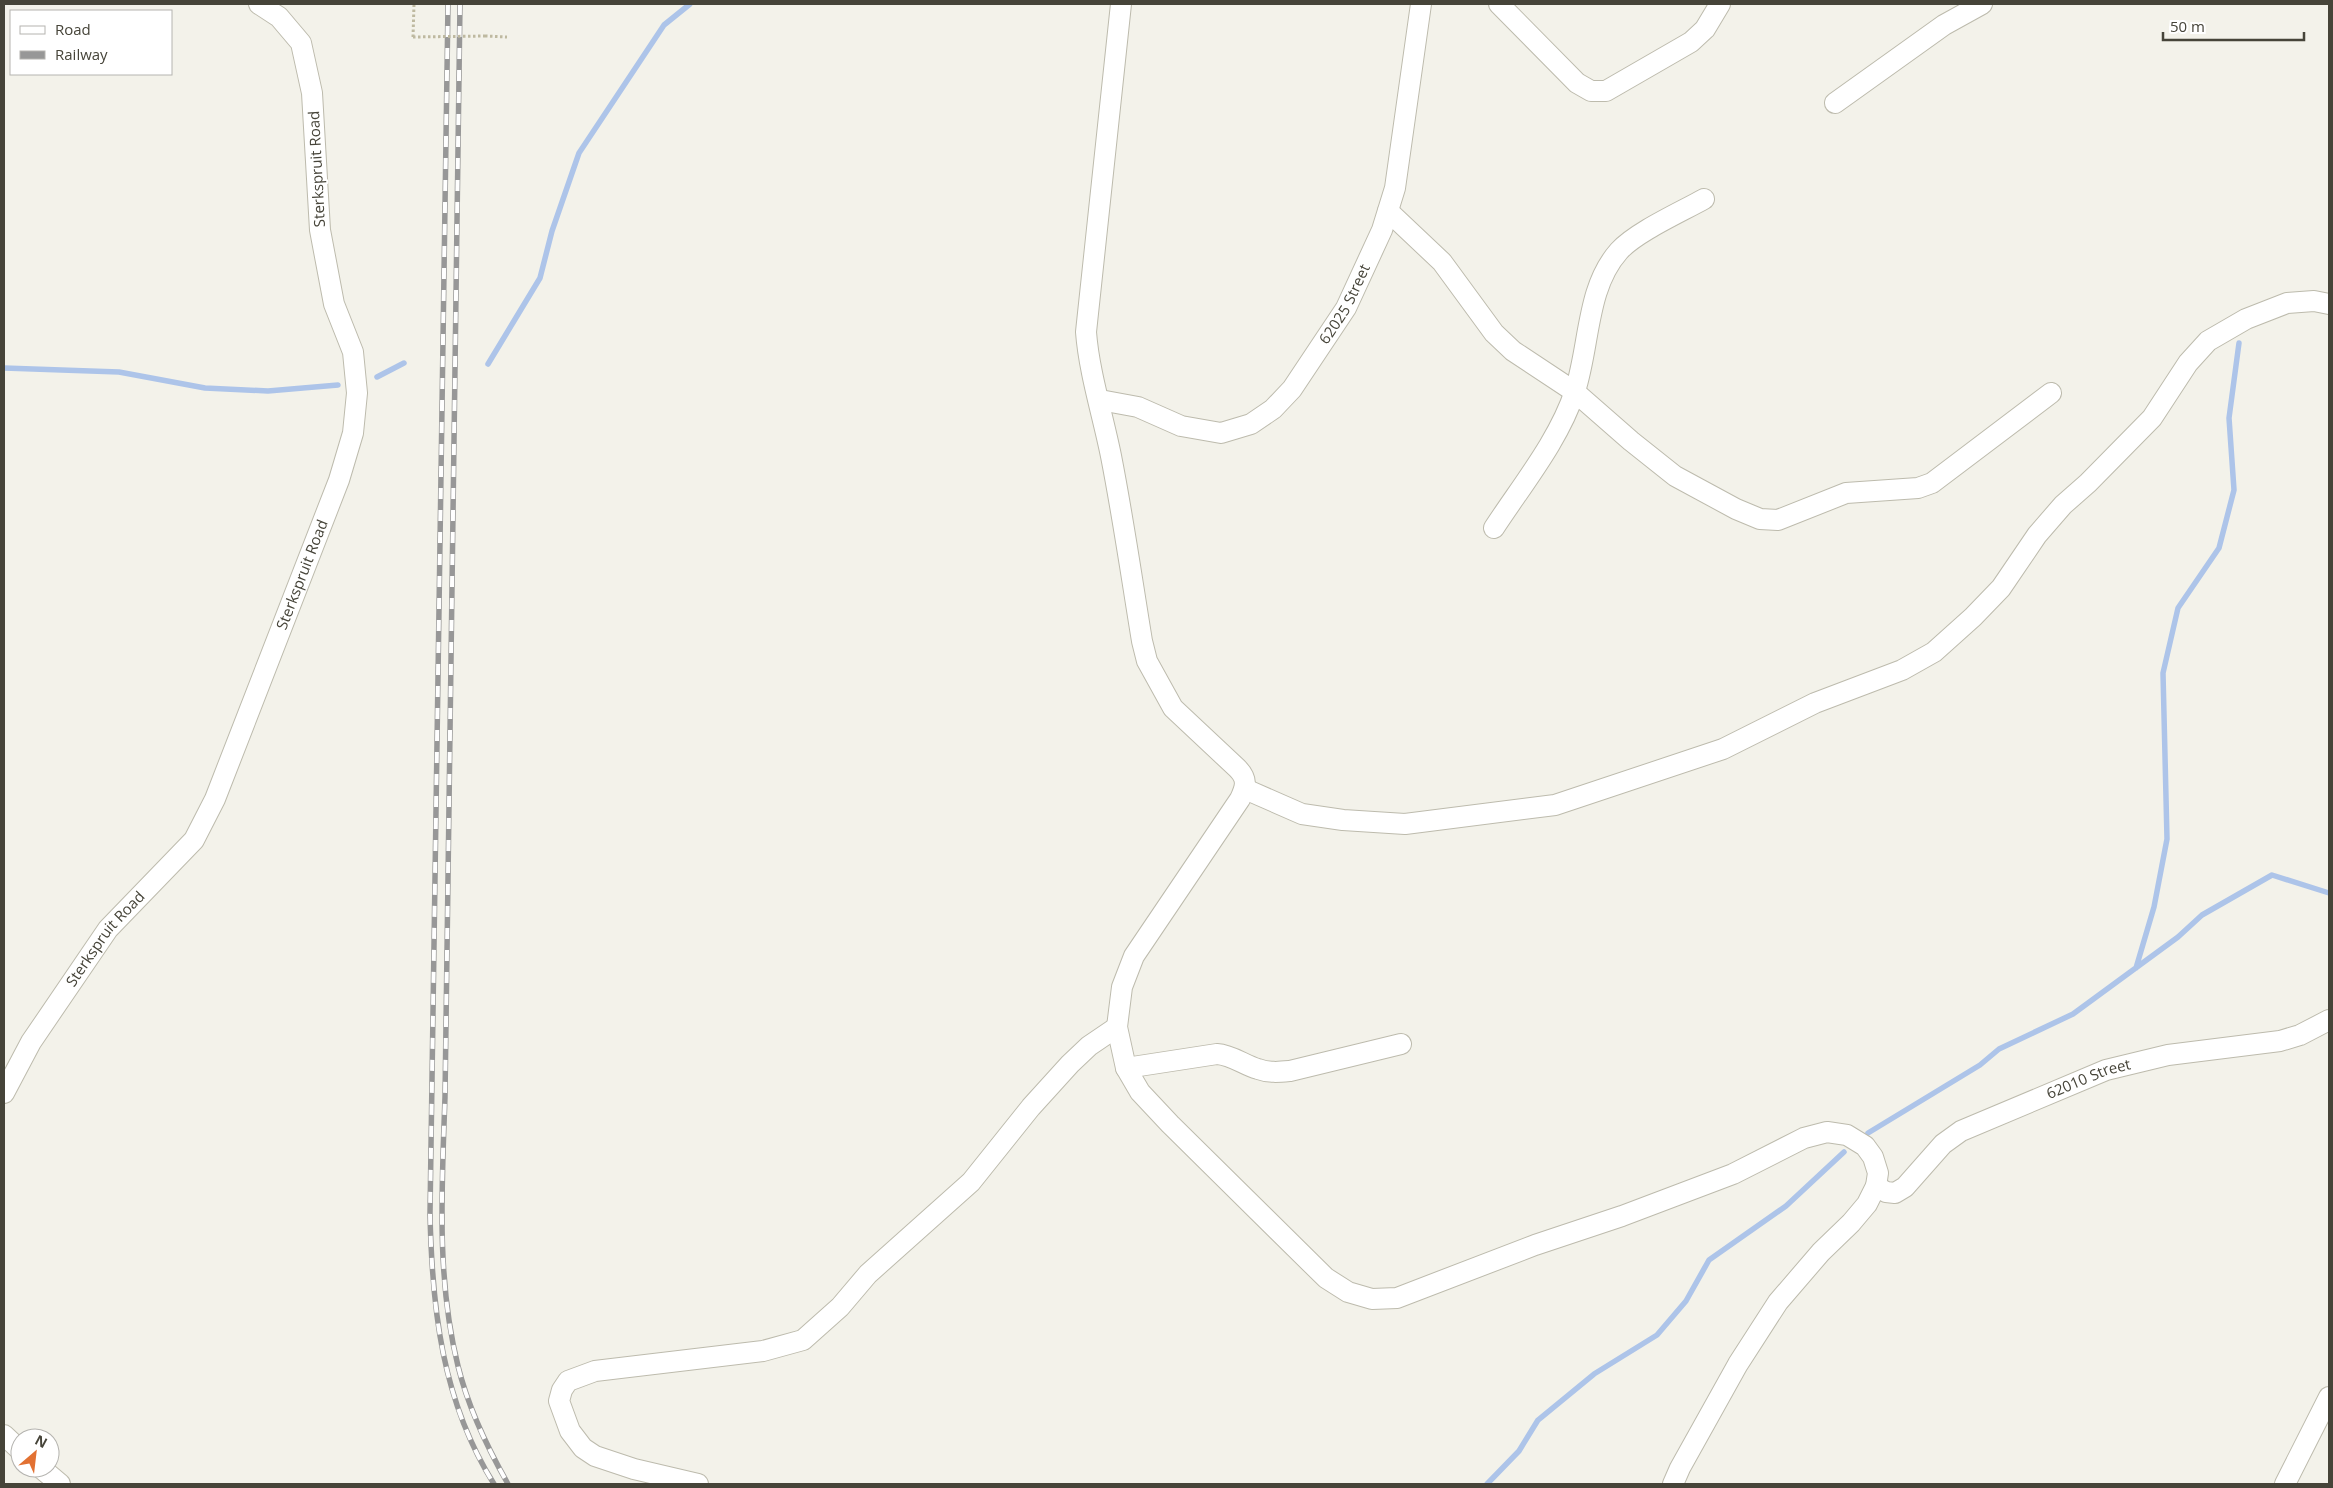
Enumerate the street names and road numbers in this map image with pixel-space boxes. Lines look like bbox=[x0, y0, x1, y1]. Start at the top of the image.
street label: Sterkspruit Road bbox=[303, 110, 329, 228]
street label: 62025 Street bbox=[1314, 260, 1374, 348]
street label: Sterkspruit Road bbox=[271, 516, 332, 632]
street label: Sterkspruit Road bbox=[61, 886, 148, 990]
street label: 62010 Street bbox=[2043, 1053, 2133, 1103]

